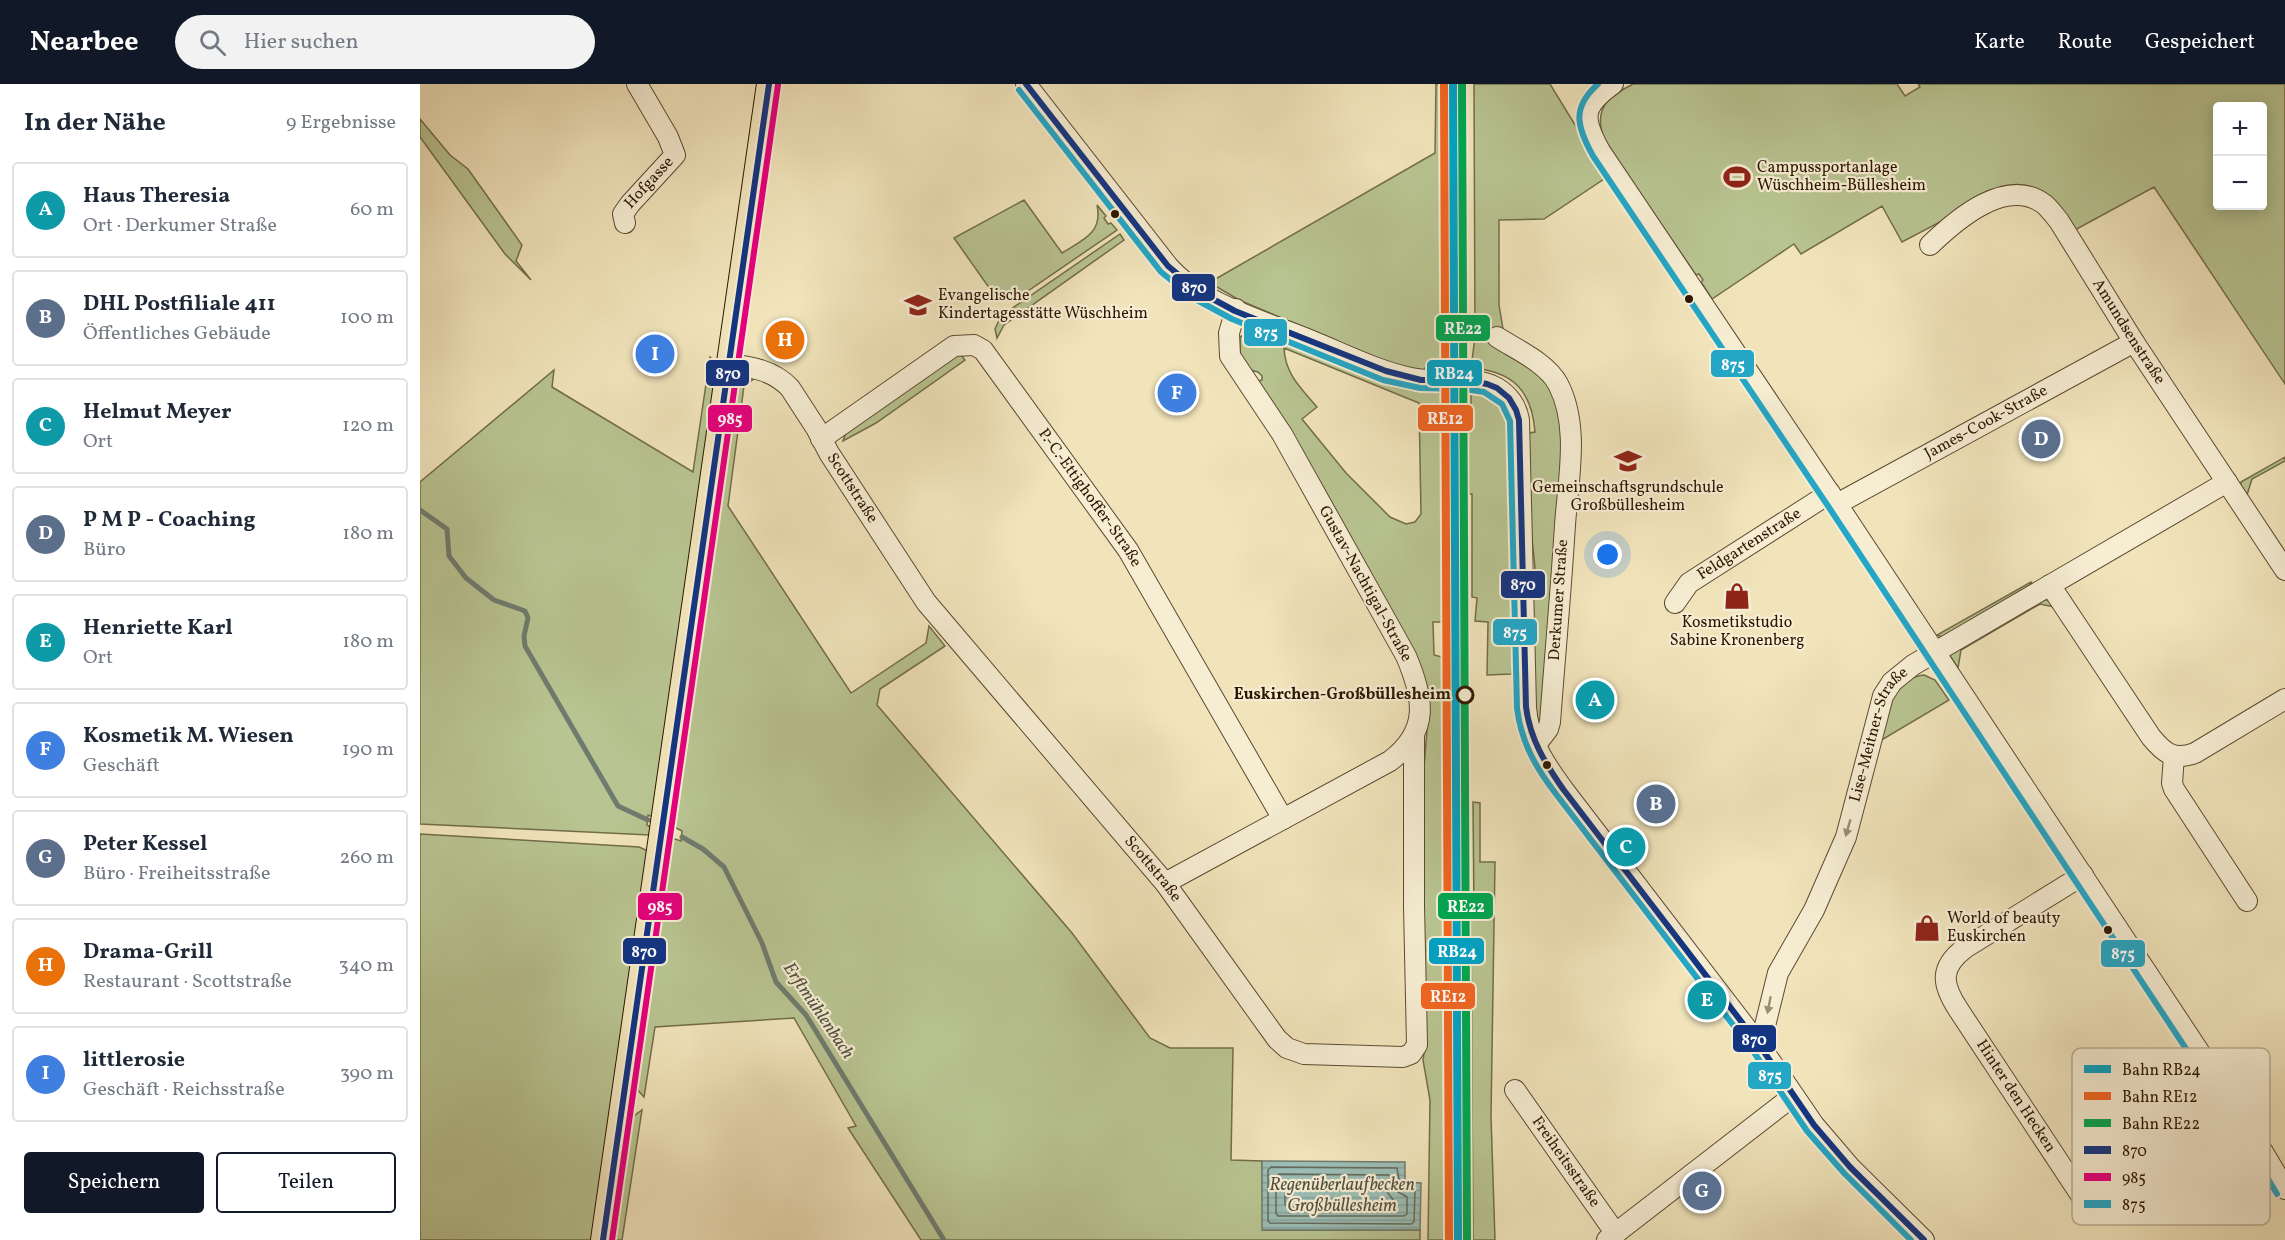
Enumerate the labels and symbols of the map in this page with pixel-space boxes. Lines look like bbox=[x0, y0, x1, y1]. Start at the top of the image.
street label: Hofgasse bbox=[620, 152, 679, 214]
place label: Campussportanlage Wüschheim-Büllesheim bbox=[1757, 157, 1926, 197]
sports icon: Campussportanlage Wüschheim-Büllesheim bbox=[1722, 162, 1752, 192]
unlabelled marker bbox=[1109, 208, 1121, 220]
line badge: 870 bbox=[1171, 273, 1216, 302]
street label: Amundsenstraße bbox=[2087, 275, 2170, 389]
text: 870 bbox=[1181, 278, 1207, 300]
place label: Evangelische Kindertagesstätte Wüschheim bbox=[938, 285, 1148, 325]
school or university icon: Evangelische Kindertagesstätte Wüschheim bbox=[903, 290, 933, 320]
unlabelled marker bbox=[1683, 293, 1695, 305]
line badge: RE22 bbox=[1435, 314, 1491, 342]
pin: H bbox=[766, 318, 805, 362]
line badge: 875 bbox=[1243, 318, 1288, 347]
text: RE22 bbox=[1444, 319, 1482, 341]
text: 875 bbox=[1254, 323, 1278, 345]
pin: I bbox=[636, 332, 674, 376]
line badge: 875 bbox=[1710, 349, 1755, 378]
text: 875 bbox=[1721, 355, 1745, 377]
line badge: 870 bbox=[705, 359, 750, 387]
line badge: RB24 bbox=[1426, 359, 1483, 387]
text: 870 bbox=[715, 364, 741, 386]
text: RB24 bbox=[1434, 364, 1474, 386]
pin: F bbox=[1158, 370, 1197, 416]
street label: James-Cook-Straße bbox=[1921, 380, 2052, 465]
line badge: 985 bbox=[707, 404, 753, 433]
line badge: RE12 bbox=[1417, 404, 1474, 432]
text: 985 bbox=[718, 409, 743, 431]
text: RE12 bbox=[1427, 409, 1463, 431]
pin: D bbox=[2022, 416, 2060, 462]
street label: P.-C.-Ettighoffer-Straße bbox=[1033, 424, 1147, 571]
school or university icon: Gemeinschaftsgrundschule Großbüllesheim bbox=[1613, 446, 1643, 476]
street label: Scottstraße bbox=[821, 449, 883, 528]
place label: Gemeinschaftsgrundschule Großbüllesheim bbox=[1532, 477, 1724, 517]
street label: Gustav-Nachtigal-Straße bbox=[1313, 502, 1417, 666]
street label: Feldgartenstraße bbox=[1693, 503, 1806, 586]
street label: Derkumer Straße bbox=[1544, 539, 1574, 661]
your location bbox=[1593, 540, 1622, 569]
line badge: 870 bbox=[1500, 570, 1546, 599]
text: 870 bbox=[1510, 575, 1536, 597]
shop icon: Kosmetikstudio Sabine Kronenberg bbox=[1722, 581, 1752, 611]
place label: Kosmetikstudio Sabine Kronenberg bbox=[1670, 612, 1804, 652]
line badge: 875 bbox=[1492, 618, 1538, 646]
text: 875 bbox=[1503, 623, 1527, 645]
street label: Lise-Meitner-Straße bbox=[1845, 662, 1913, 805]
pin: A bbox=[1576, 678, 1614, 722]
place label: Euskirchen-Großbüllesheim bbox=[1234, 684, 1451, 706]
marker: Euskirchen-Großbüllesheim bbox=[1456, 686, 1474, 704]
unlabelled marker bbox=[1541, 759, 1553, 771]
pin: B bbox=[1636, 782, 1676, 826]
one-way arrow bbox=[1843, 819, 1852, 837]
pin: C bbox=[1606, 824, 1646, 870]
street label: Scottstraße bbox=[1119, 831, 1186, 907]
line badge: 985 bbox=[637, 892, 683, 921]
line badge: RE22 bbox=[1437, 892, 1494, 920]
text: 985 bbox=[648, 897, 673, 919]
text: RE22 bbox=[1447, 897, 1485, 919]
place label: World of beauty Euskirchen bbox=[1947, 908, 2061, 948]
shop icon: World of beauty Euskirchen bbox=[1912, 913, 1942, 943]
unlabelled marker bbox=[2102, 924, 2114, 936]
line badge: 870 bbox=[622, 937, 667, 965]
line badge: RB24 bbox=[1428, 937, 1485, 965]
line badge: 875 bbox=[2100, 939, 2146, 968]
text: 870 bbox=[631, 942, 657, 964]
text: RB24 bbox=[1437, 942, 1477, 964]
text: 875 bbox=[2111, 944, 2135, 966]
water label: Erftmühlenbach bbox=[776, 958, 860, 1064]
pin: E bbox=[1688, 978, 1726, 1022]
line badge: RE12 bbox=[1420, 982, 1476, 1010]
text: RE12 bbox=[1430, 987, 1466, 1009]
one-way arrow bbox=[1764, 996, 1773, 1015]
line badge: 870 bbox=[1732, 1024, 1777, 1053]
text: 870 bbox=[1741, 1030, 1767, 1052]
street label: Hinter den Hecken bbox=[1970, 1036, 2061, 1157]
legend bbox=[2072, 1048, 2270, 1225]
text: Bahn RB24 bbox=[2122, 1060, 2201, 1082]
line badge: 875 bbox=[1747, 1061, 1792, 1090]
text: 875 bbox=[1758, 1066, 1782, 1088]
text: Bahn RE12 bbox=[2122, 1087, 2198, 1109]
street label: Freiheitsstraße bbox=[1526, 1112, 1605, 1212]
text: Bahn RE22 bbox=[2122, 1114, 2200, 1136]
text: 870 bbox=[2122, 1141, 2147, 1163]
pin: G bbox=[1682, 1168, 1722, 1214]
text: 985 bbox=[2122, 1168, 2146, 1190]
water label: Regenüberlaufbecken Großbüllesheim bbox=[1269, 1173, 1415, 1219]
text: 875 bbox=[2122, 1195, 2146, 1217]

